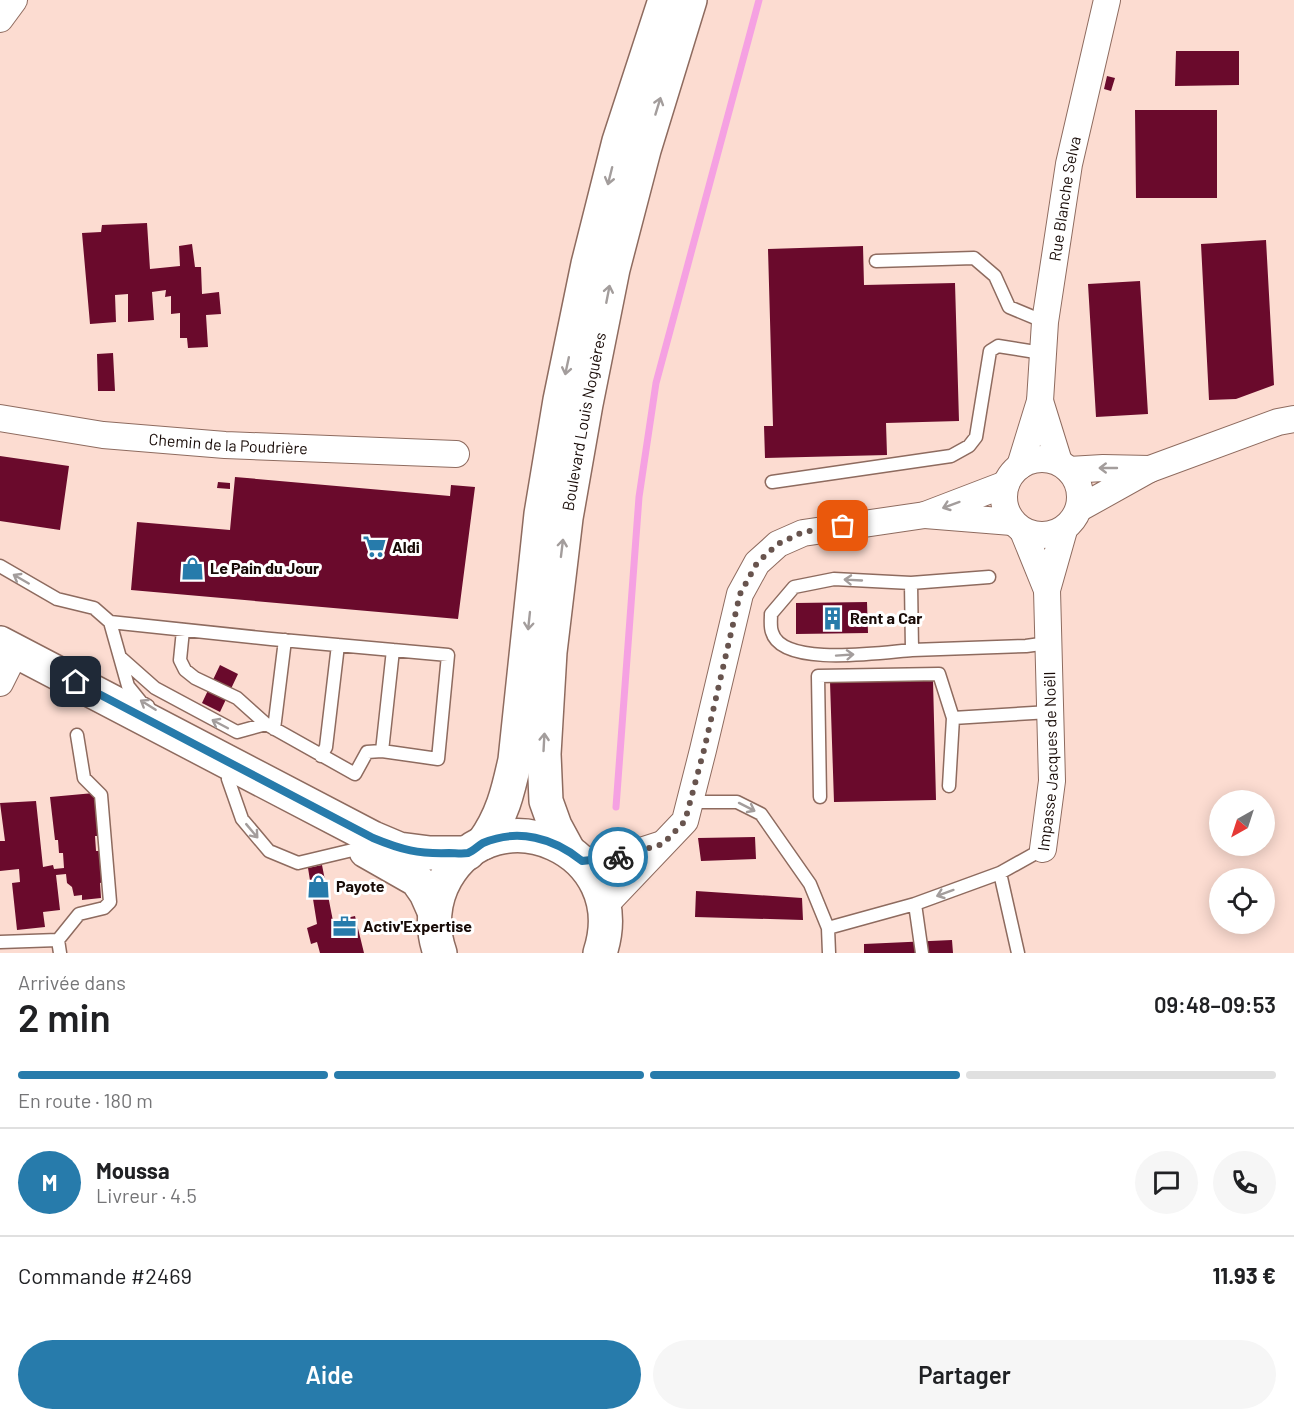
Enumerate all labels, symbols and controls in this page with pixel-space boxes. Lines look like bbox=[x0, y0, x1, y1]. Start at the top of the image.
one-way arrow bbox=[653, 97, 664, 116]
street label: Rue Blanche Selva bbox=[1044, 134, 1084, 262]
one-way arrow bbox=[604, 166, 616, 185]
one-way arrow bbox=[603, 285, 614, 305]
street label: Boulevard Louis Noguères bbox=[557, 331, 609, 512]
one-way arrow bbox=[561, 356, 572, 375]
street label: Chemin de la Poudrière bbox=[148, 429, 308, 457]
one-way arrow bbox=[1099, 462, 1119, 474]
pin bbox=[817, 500, 868, 551]
one-way arrow bbox=[942, 501, 961, 512]
icon: bag bbox=[826, 509, 859, 542]
supermarket icon: Aldi bbox=[361, 534, 387, 560]
place label: Aldi bbox=[392, 537, 420, 556]
one-way arrow bbox=[557, 539, 568, 559]
shop icon: Le Pain du Jour bbox=[179, 555, 205, 581]
place label: Le Pain du Jour bbox=[210, 558, 319, 577]
one-way arrow bbox=[13, 572, 30, 584]
one-way arrow bbox=[843, 575, 863, 586]
building icon: Rent a Car bbox=[819, 605, 845, 631]
place label: Rent a Car bbox=[850, 608, 922, 627]
one-way arrow bbox=[523, 611, 534, 631]
one-way arrow bbox=[835, 649, 855, 660]
pin bbox=[50, 656, 101, 707]
icon: home bbox=[59, 665, 92, 698]
street label: Impasse Jacques de Noëll bbox=[1033, 672, 1061, 852]
one-way arrow bbox=[140, 699, 157, 711]
one-way arrow bbox=[212, 718, 230, 729]
one-way arrow bbox=[539, 733, 550, 753]
north arrow bbox=[1209, 790, 1275, 856]
map controls bbox=[1209, 790, 1275, 934]
one-way arrow bbox=[737, 801, 755, 813]
one-way arrow bbox=[245, 823, 259, 838]
courier bbox=[588, 827, 648, 887]
icon: bike bbox=[602, 841, 635, 874]
button: locate bbox=[1209, 868, 1275, 934]
shop icon: Payote bbox=[305, 873, 331, 899]
place label: Payote bbox=[336, 876, 385, 895]
one-way arrow bbox=[937, 888, 955, 899]
office icon: Activ'Expertise bbox=[332, 913, 358, 939]
place label: Activ'Expertise bbox=[363, 916, 472, 935]
text: Arrivée dans bbox=[18, 970, 126, 994]
text: 09:48–09:53 bbox=[1154, 991, 1276, 1017]
text: 2 min bbox=[18, 993, 111, 1040]
text: En route · 180 m bbox=[18, 1088, 153, 1112]
button: chat bbox=[1135, 1151, 1198, 1214]
button: phone bbox=[1213, 1151, 1276, 1214]
text: Moussa bbox=[96, 1157, 170, 1183]
text: M bbox=[42, 1169, 57, 1195]
text: Livreur · 4.5 bbox=[96, 1183, 197, 1207]
text: Commande #2469 bbox=[18, 1262, 192, 1288]
text: 11.93 € bbox=[1212, 1262, 1276, 1288]
button: Aide bbox=[18, 1340, 641, 1409]
button: Partager bbox=[653, 1340, 1276, 1409]

